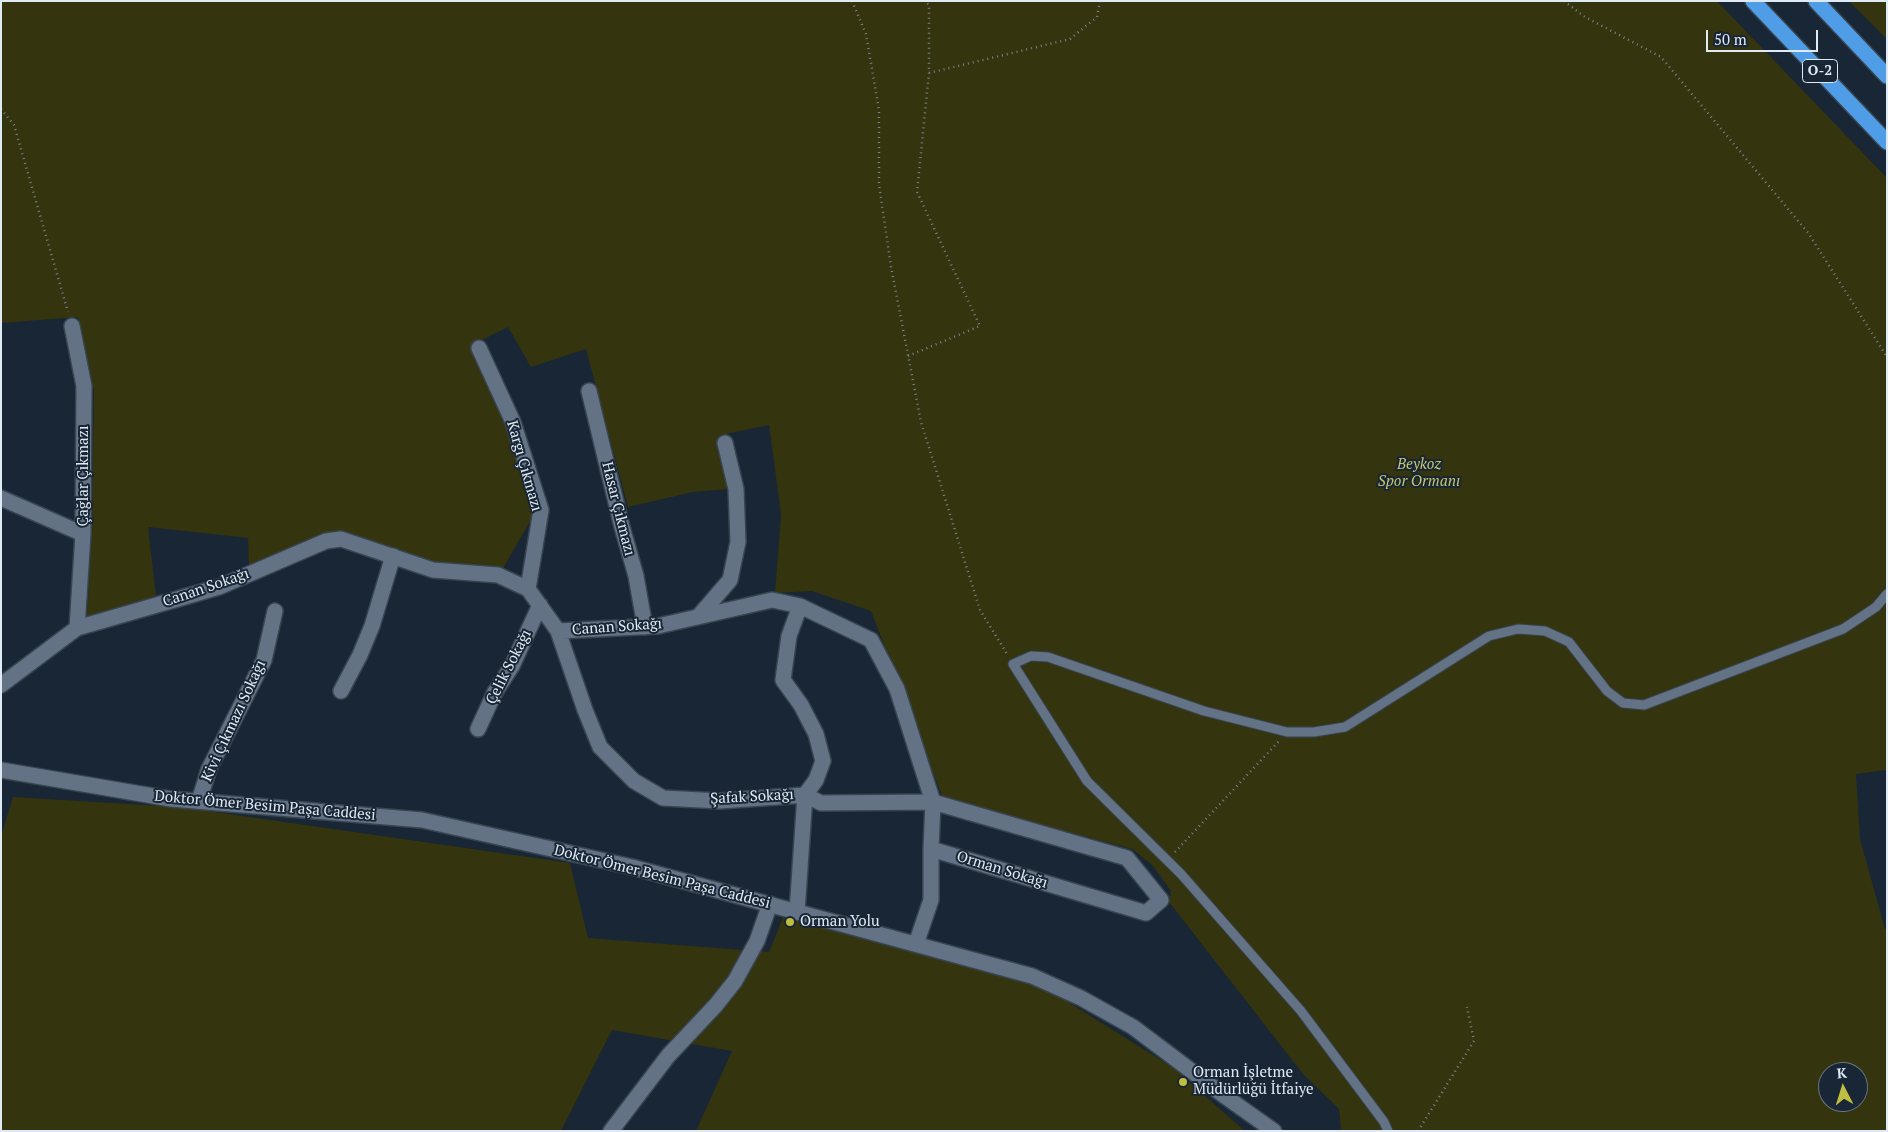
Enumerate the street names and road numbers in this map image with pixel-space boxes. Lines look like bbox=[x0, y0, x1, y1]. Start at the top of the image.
road number: O-2 bbox=[1802, 59, 1838, 82]
street label: Kargı Çıkmazı bbox=[502, 419, 546, 513]
street label: Çağlar Çıkmazı bbox=[75, 426, 93, 526]
street label: Hasar Çıkmazı bbox=[598, 460, 638, 558]
street label: Canan Sokağı bbox=[160, 565, 252, 611]
street label: Canan Sokağı bbox=[571, 615, 663, 639]
street label: Çelik Sokağı bbox=[483, 627, 535, 707]
street label: Kivi Çıkmazı Sokağı bbox=[198, 657, 270, 785]
street label: Şafak Sokağı bbox=[710, 786, 794, 808]
street label: Doktor Ömer Besim Paşa Caddesi bbox=[154, 787, 376, 825]
street label: Doktor Ömer Besim Paşa Caddesi bbox=[552, 841, 772, 913]
street label: Orman Sokağı bbox=[954, 848, 1050, 892]

